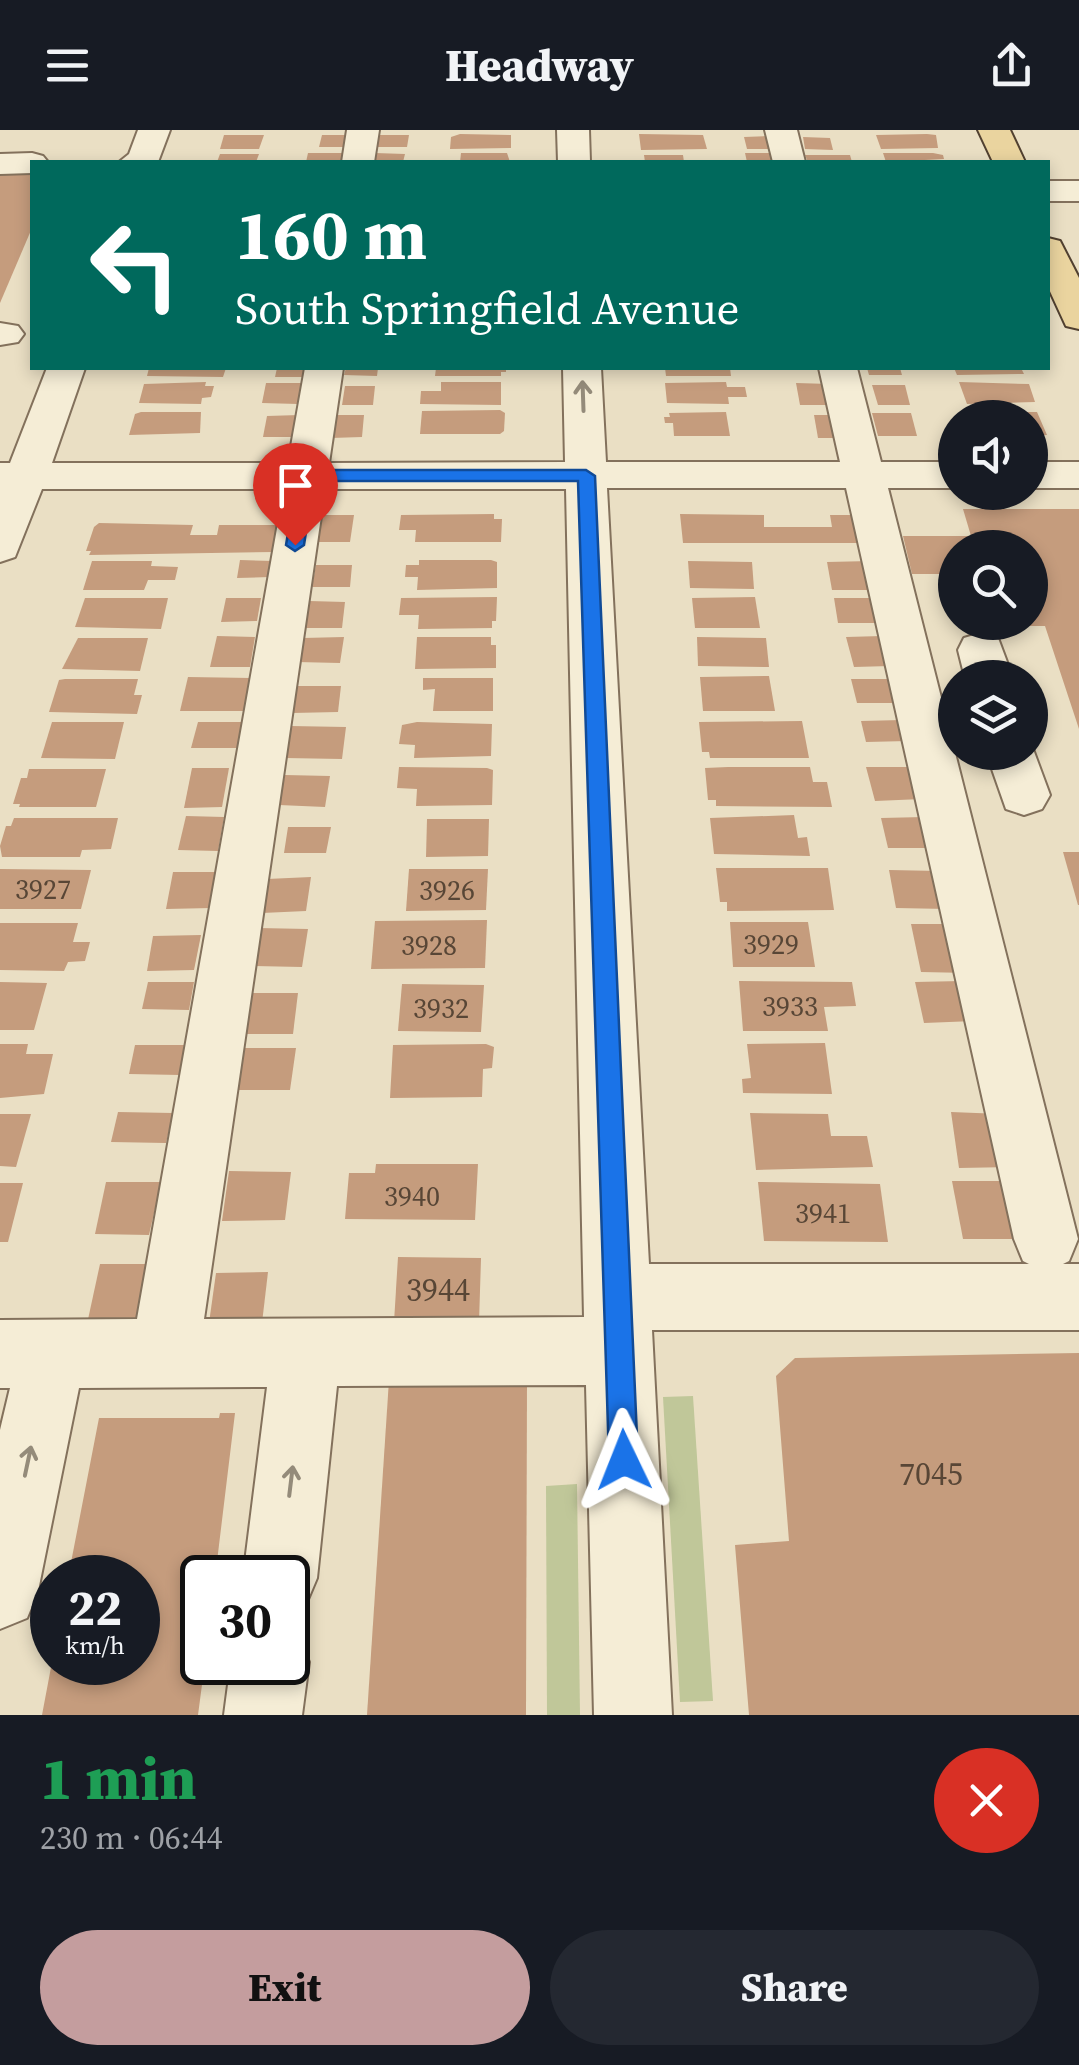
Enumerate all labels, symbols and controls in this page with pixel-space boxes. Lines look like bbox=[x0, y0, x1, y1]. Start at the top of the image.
text: Headway bbox=[445, 34, 634, 96]
icon: menu bbox=[40, 38, 95, 93]
icon: share bbox=[984, 38, 1039, 93]
text: 160 m bbox=[235, 186, 427, 282]
icon: left bbox=[70, 200, 200, 330]
text: South Springfield Avenue bbox=[235, 277, 740, 339]
one-way arrow bbox=[574, 380, 593, 412]
map controls bbox=[938, 400, 1048, 770]
button: sound bbox=[938, 400, 1048, 510]
pin bbox=[253, 443, 338, 546]
icon: arrive bbox=[268, 458, 323, 513]
button: search bbox=[938, 530, 1048, 640]
button: layers bbox=[938, 660, 1048, 770]
house number: 3927 bbox=[15, 870, 71, 908]
house number: 3926 bbox=[419, 871, 475, 909]
house number: 3929 bbox=[743, 925, 799, 963]
house number: 3928 bbox=[401, 926, 457, 964]
house number: 3933 bbox=[762, 987, 818, 1025]
house number: 3932 bbox=[413, 989, 469, 1027]
house number: 3940 bbox=[384, 1177, 440, 1215]
house number: 3941 bbox=[795, 1194, 851, 1232]
house number: 3944 bbox=[406, 1268, 470, 1312]
position arrow bbox=[572, 1408, 676, 1512]
one-way arrow bbox=[20, 1446, 38, 1478]
house number: 7045 bbox=[899, 1452, 963, 1496]
one-way arrow bbox=[282, 1465, 301, 1497]
speed limit sign: 30 bbox=[180, 1555, 310, 1685]
text: 22 bbox=[68, 1573, 122, 1642]
text: km/h bbox=[65, 1628, 125, 1662]
text: 1 min bbox=[40, 1737, 196, 1819]
button: close bbox=[934, 1748, 1039, 1853]
text: 230 m · 06:44 bbox=[40, 1816, 222, 1860]
button: Exit bbox=[40, 1930, 530, 2045]
button: Share bbox=[550, 1930, 1039, 2045]

